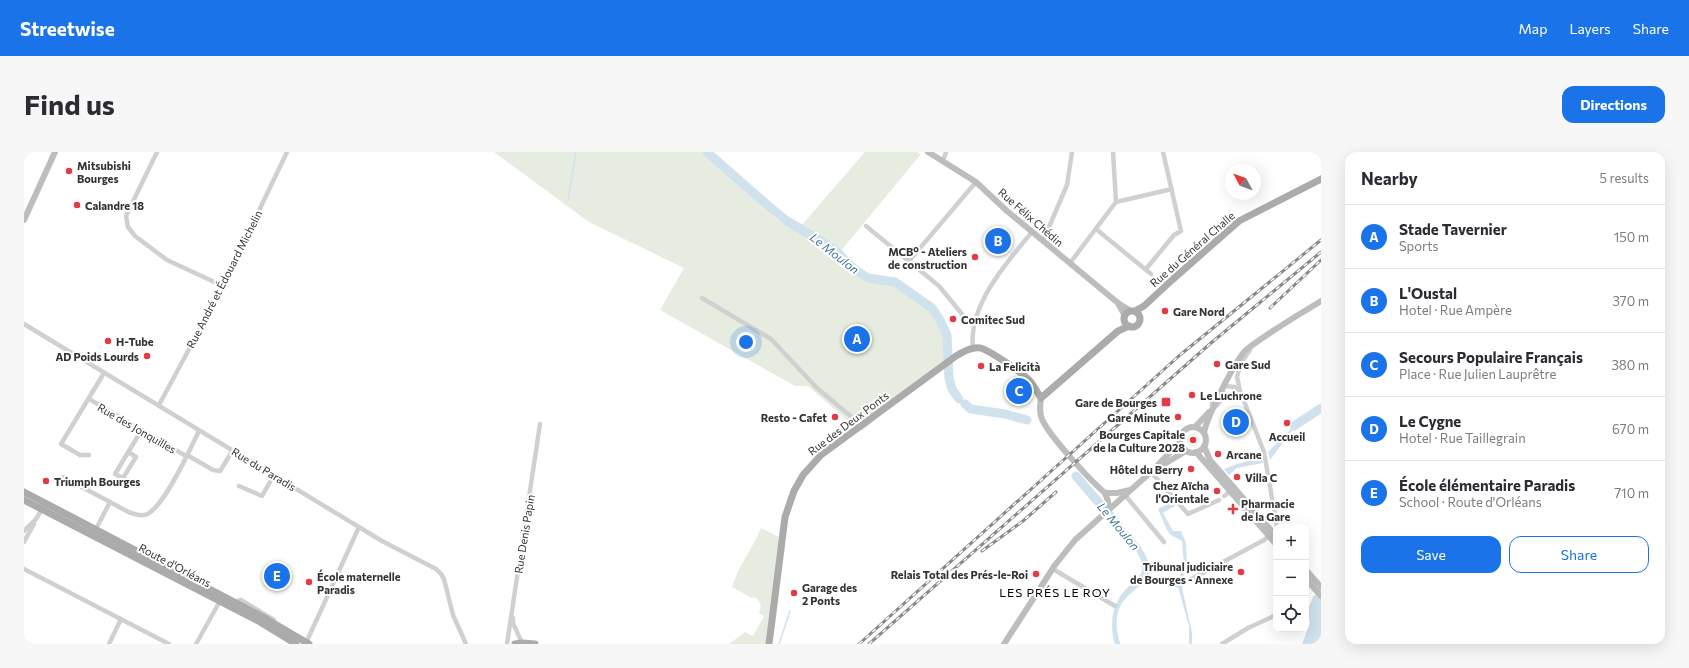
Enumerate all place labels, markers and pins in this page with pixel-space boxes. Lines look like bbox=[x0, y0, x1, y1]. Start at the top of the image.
place label: Mitsubishi Bourges bbox=[77, 159, 131, 185]
marker: Mitsubishi Bourges bbox=[64, 166, 74, 176]
place label: Calandre 18 bbox=[85, 199, 144, 212]
marker: Calandre 18 bbox=[72, 200, 82, 210]
pin: B bbox=[985, 226, 1011, 256]
place label: MCB° - Ateliers de construction bbox=[888, 245, 967, 271]
marker: MCB° - Ateliers de construction bbox=[970, 252, 980, 262]
place label: Gare Nord bbox=[1173, 305, 1225, 318]
marker: Gare Nord bbox=[1160, 306, 1170, 316]
place label: Comitec Sud bbox=[961, 313, 1025, 326]
marker: Comitec Sud bbox=[948, 314, 958, 324]
pin: A bbox=[844, 324, 870, 354]
place label: H-Tube bbox=[116, 335, 154, 348]
marker: H-Tube bbox=[103, 336, 113, 346]
place label: AD Poids Lourds bbox=[55, 350, 139, 363]
marker: AD Poids Lourds bbox=[142, 351, 152, 361]
place label: Gare Sud bbox=[1225, 358, 1270, 371]
marker: Gare Sud bbox=[1212, 359, 1222, 369]
place label: La Felicità bbox=[989, 360, 1040, 373]
marker: La Felicità bbox=[976, 361, 986, 371]
pin: C bbox=[1006, 376, 1032, 406]
place label: Le Luchrone bbox=[1200, 389, 1262, 402]
marker: Le Luchrone bbox=[1187, 390, 1197, 400]
place label: Gare de Bourges bbox=[1075, 396, 1157, 409]
marker: Gare de Bourges bbox=[1160, 396, 1172, 408]
pin: D bbox=[1223, 407, 1249, 437]
place label: Resto - Cafet bbox=[761, 411, 827, 424]
place label: Gare Minute bbox=[1107, 411, 1170, 424]
marker: Resto - Cafet bbox=[830, 412, 840, 422]
marker: Gare Minute bbox=[1173, 412, 1183, 422]
marker: Accueil bbox=[1282, 418, 1292, 428]
place label: Bourges Capitale de la Culture 2028 bbox=[1093, 428, 1185, 454]
place label: Accueil bbox=[1269, 430, 1305, 443]
marker: Bourges Capitale de la Culture 2028 bbox=[1188, 435, 1198, 445]
place label: Arcane bbox=[1226, 448, 1262, 461]
marker: Arcane bbox=[1213, 449, 1223, 459]
place label: Hôtel du Berry bbox=[1110, 463, 1183, 476]
marker: Hôtel du Berry bbox=[1186, 464, 1196, 474]
place label: Villa C bbox=[1245, 471, 1278, 484]
marker: Villa C bbox=[1232, 472, 1242, 482]
place label: Triumph Bourges bbox=[54, 475, 140, 488]
marker: Triumph Bourges bbox=[41, 476, 51, 486]
place label: Chez Aïcha l'Orientale bbox=[1153, 479, 1209, 505]
marker: Chez Aïcha l'Orientale bbox=[1212, 486, 1222, 496]
place label: Pharmacie de la Gare bbox=[1241, 497, 1295, 523]
marker: Pharmacie de la Gare bbox=[1228, 504, 1238, 514]
place label: Tribunal judiciaire de Bourges - Annexe bbox=[1130, 560, 1233, 586]
pin: E bbox=[264, 561, 290, 591]
marker: Tribunal judiciaire de Bourges - Annexe bbox=[1236, 567, 1246, 577]
place label: Relais Total des Prés-le-Roi bbox=[891, 568, 1028, 581]
place label: École maternelle Paradis bbox=[317, 569, 401, 596]
marker: Relais Total des Prés-le-Roi bbox=[1031, 569, 1041, 579]
marker: École maternelle Paradis bbox=[304, 577, 314, 587]
place label: Garage des 2 Ponts bbox=[802, 581, 857, 607]
marker: Garage des 2 Ponts bbox=[789, 588, 799, 598]

